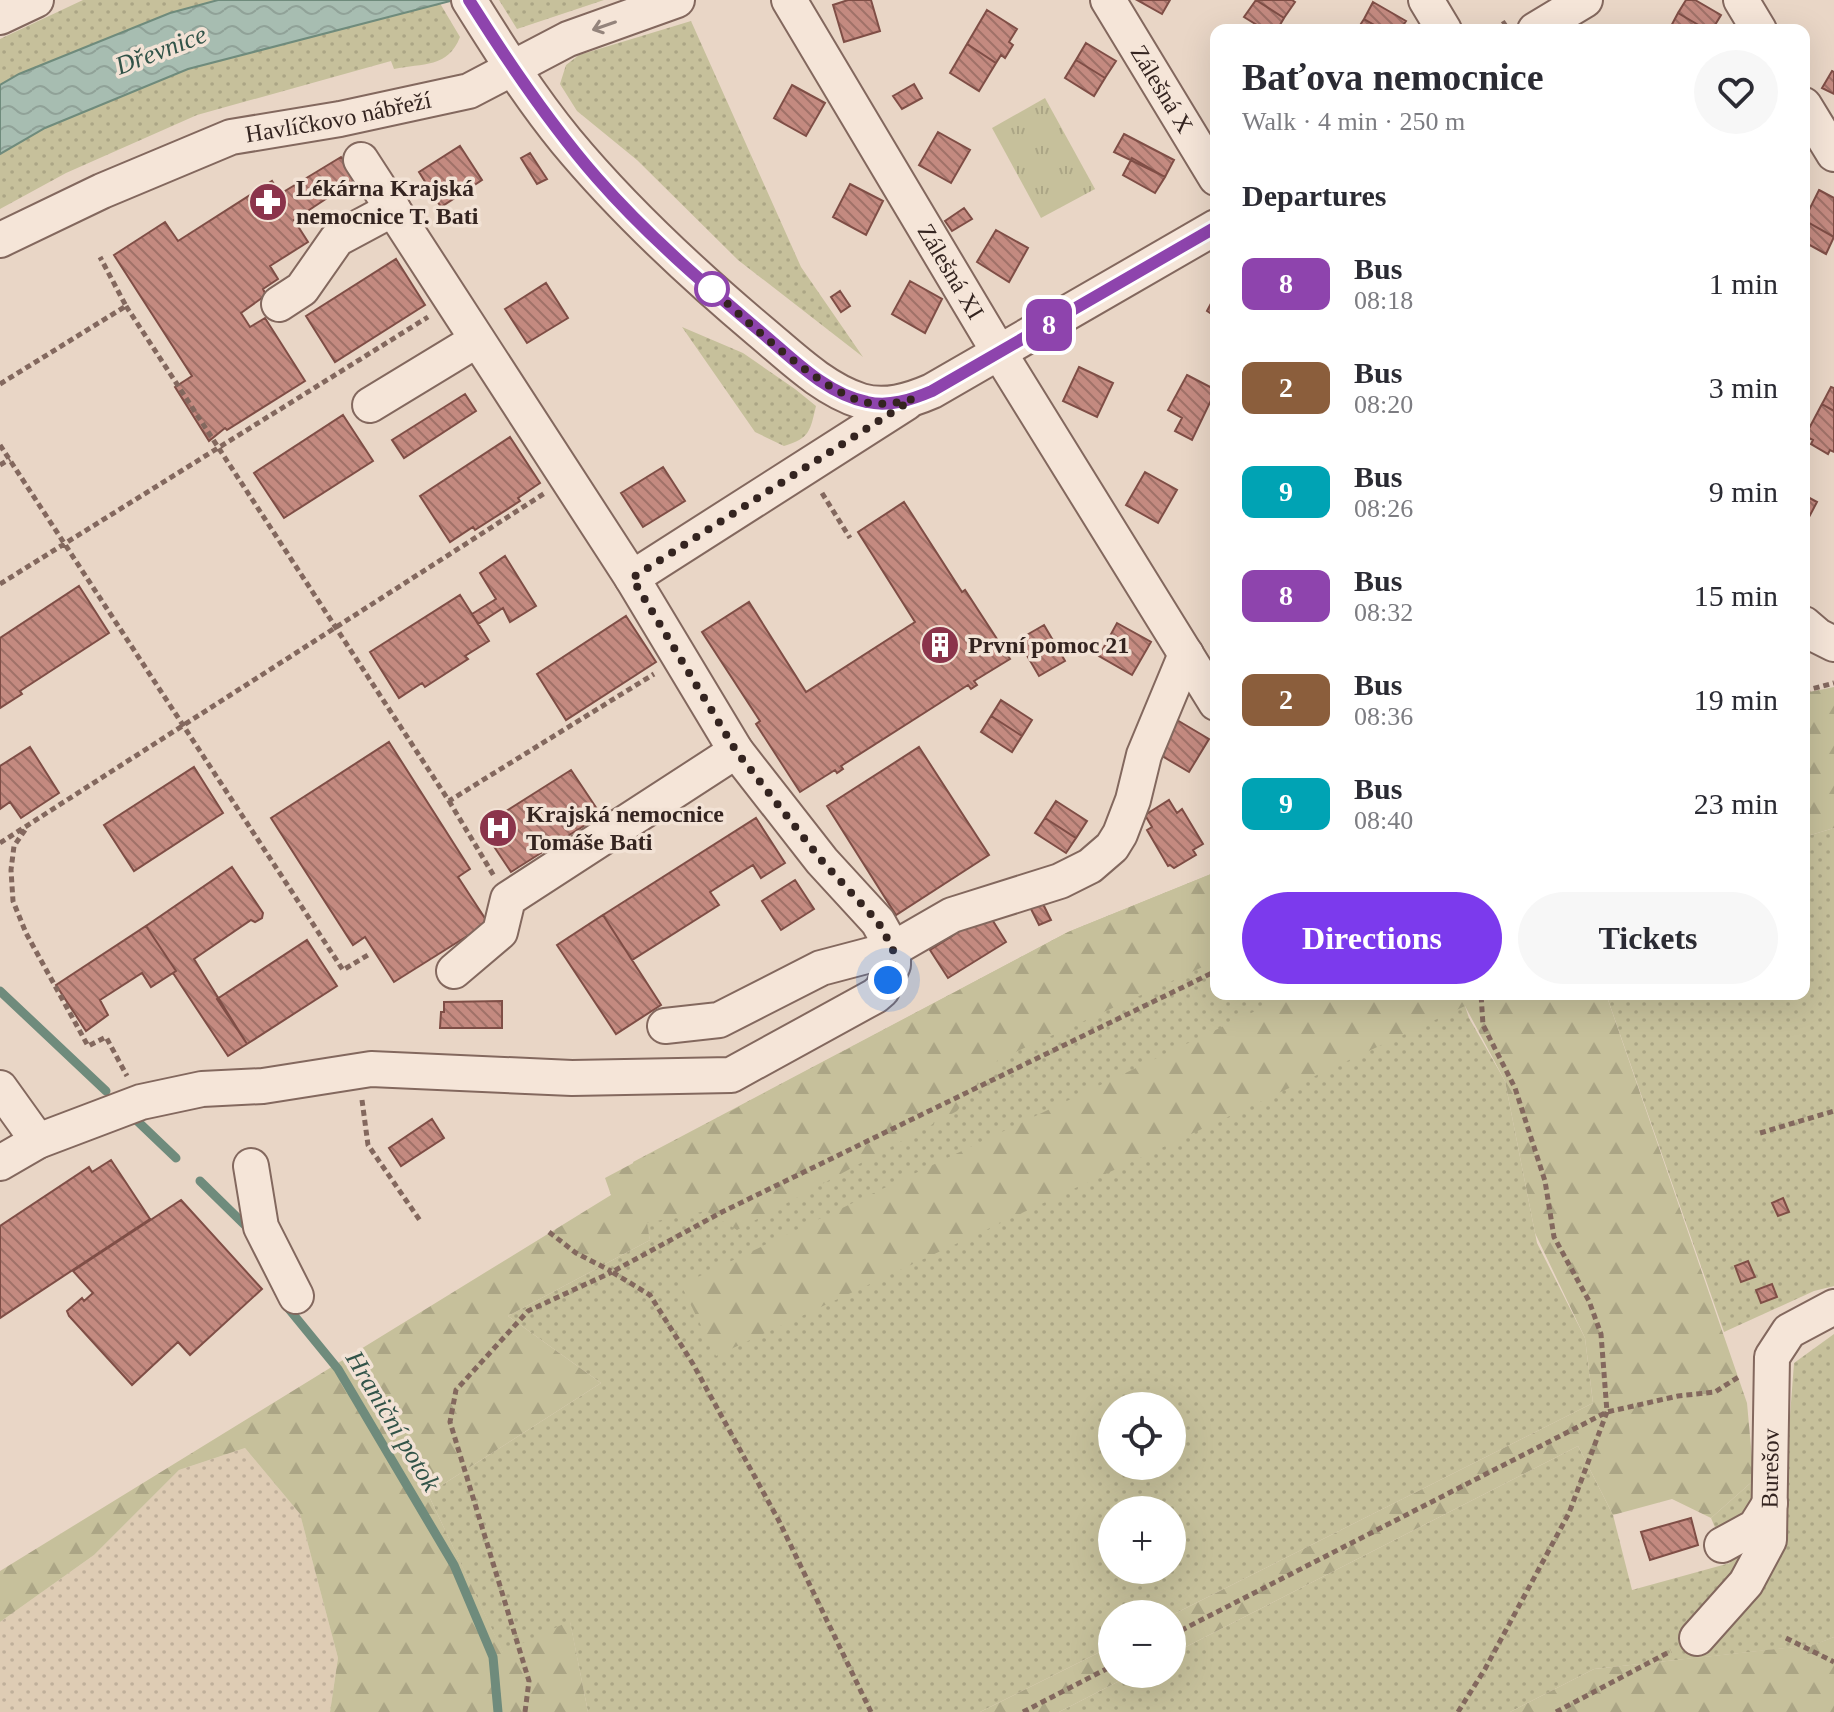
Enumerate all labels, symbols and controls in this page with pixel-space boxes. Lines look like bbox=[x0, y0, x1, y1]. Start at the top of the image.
water label: Dřevnice bbox=[110, 19, 211, 81]
one-way arrow bbox=[592, 20, 617, 34]
street label: Zálešná X bbox=[1125, 40, 1198, 138]
button: heart bbox=[1694, 50, 1778, 134]
text: Baťova nemocnice bbox=[1242, 56, 1544, 98]
street label: Havlíčkovo nábřeží bbox=[243, 87, 434, 147]
text: Walk · 4 min · 250 m bbox=[1242, 107, 1465, 136]
place label: Lékárna Krajská nemocnice T. Bati bbox=[296, 175, 479, 229]
text: Departures bbox=[1242, 179, 1386, 212]
pharmacy icon: Lékárna Krajská nemocnice T. Bati bbox=[247, 181, 289, 223]
street label: Zálešná XI bbox=[912, 219, 989, 324]
text: Bus bbox=[1354, 252, 1402, 285]
text: 1 min bbox=[1709, 267, 1778, 300]
text: 8 bbox=[1279, 268, 1293, 299]
unlabelled marker bbox=[695, 272, 729, 306]
text: 08:18 bbox=[1354, 286, 1413, 315]
line badge: 8 bbox=[1023, 299, 1075, 351]
text: 8 bbox=[1042, 309, 1056, 340]
text: Bus bbox=[1354, 356, 1402, 389]
text: 3 min bbox=[1709, 371, 1778, 404]
text: 2 bbox=[1279, 372, 1293, 403]
text: 08:20 bbox=[1354, 390, 1413, 419]
text: Bus bbox=[1354, 460, 1402, 493]
text: 9 min bbox=[1709, 475, 1778, 508]
text: 9 bbox=[1279, 476, 1293, 507]
text: 08:26 bbox=[1354, 494, 1413, 523]
text: Bus bbox=[1354, 564, 1402, 597]
text: 15 min bbox=[1694, 579, 1778, 612]
text: 8 bbox=[1279, 580, 1293, 611]
text: 08:32 bbox=[1354, 598, 1413, 627]
building icon: První pomoc 21 bbox=[919, 624, 961, 666]
place label: První pomoc 21 bbox=[968, 632, 1129, 658]
text: Bus bbox=[1354, 668, 1402, 701]
text: 19 min bbox=[1694, 683, 1778, 716]
text: 2 bbox=[1279, 684, 1293, 715]
text: 08:36 bbox=[1354, 702, 1413, 731]
text: Bus bbox=[1354, 772, 1402, 805]
text: 23 min bbox=[1694, 787, 1778, 820]
text: 9 bbox=[1279, 788, 1293, 819]
place label: Krajská nemocnice Tomáše Bati bbox=[526, 801, 724, 855]
text: 08:40 bbox=[1354, 806, 1413, 835]
hospital icon: Krajská nemocnice Tomáše Bati bbox=[477, 807, 519, 849]
button: Directions bbox=[1242, 892, 1502, 984]
button: Tickets bbox=[1518, 892, 1778, 984]
your location bbox=[868, 960, 908, 1000]
water label: Hraniční potok bbox=[339, 1345, 446, 1497]
map controls bbox=[1098, 1392, 1186, 1688]
button: locate bbox=[1098, 1392, 1186, 1480]
street label: Burešov bbox=[1757, 1428, 1784, 1509]
button: + bbox=[1098, 1496, 1186, 1584]
button: − bbox=[1098, 1600, 1186, 1688]

